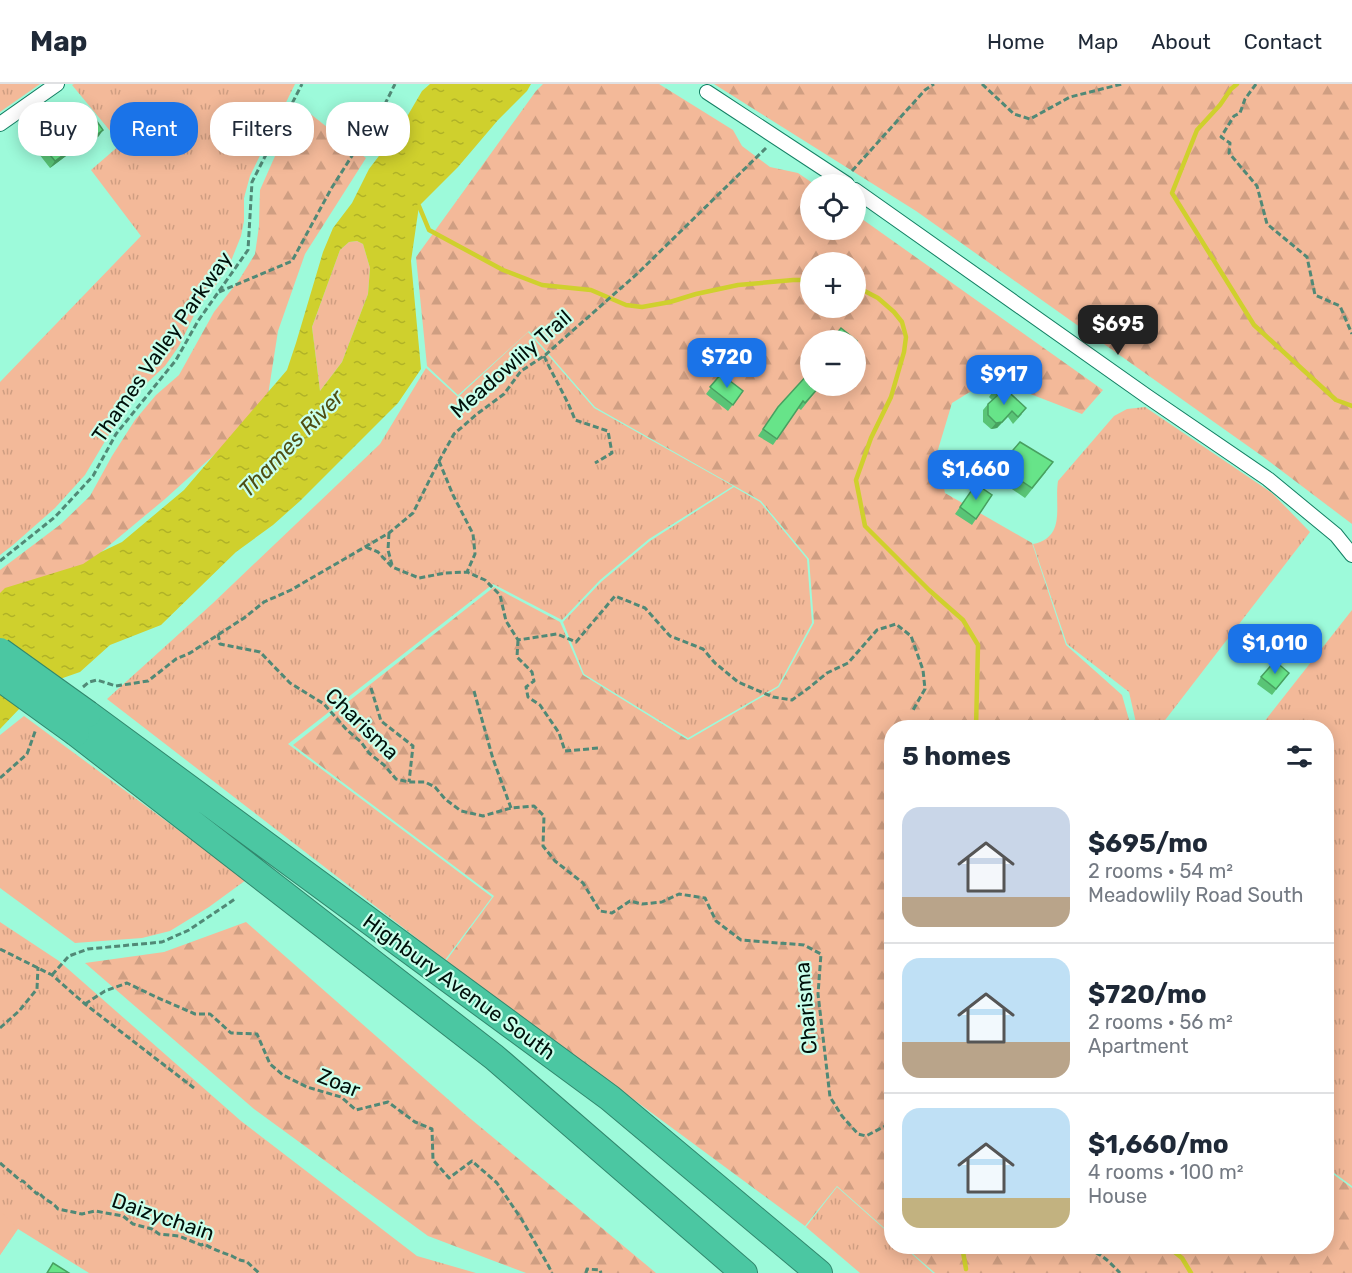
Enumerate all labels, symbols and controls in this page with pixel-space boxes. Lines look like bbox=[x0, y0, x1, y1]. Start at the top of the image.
text: Map bbox=[30, 25, 87, 58]
text: Home bbox=[987, 29, 1044, 54]
text: Map bbox=[1077, 29, 1118, 54]
text: About bbox=[1151, 29, 1211, 54]
text: Contact bbox=[1244, 29, 1322, 54]
chip: Buy bbox=[18, 102, 98, 156]
chip: Rent bbox=[110, 102, 198, 156]
chip: Filters bbox=[210, 102, 314, 156]
chip: New bbox=[326, 102, 410, 156]
map controls bbox=[800, 174, 866, 396]
button: locate bbox=[800, 174, 866, 240]
street label: Thames Valley Parkway bbox=[86, 246, 237, 447]
button: + bbox=[800, 252, 866, 318]
street label: Meadowlily Trail bbox=[445, 304, 576, 423]
pin: $695 bbox=[1082, 305, 1154, 356]
text: $695 bbox=[1092, 312, 1144, 336]
button: − bbox=[800, 330, 866, 396]
pin: $720 bbox=[691, 338, 763, 389]
text: $720 bbox=[701, 345, 753, 369]
pin: $917 bbox=[968, 355, 1040, 406]
text: $917 bbox=[980, 362, 1028, 386]
water label: Thames River bbox=[233, 383, 351, 503]
pin: $1,660 bbox=[927, 450, 1025, 501]
text: $1,660 bbox=[942, 457, 1010, 481]
pin: $1,010 bbox=[1226, 624, 1324, 675]
text: $1,010 bbox=[1242, 631, 1308, 655]
street label: Charisma bbox=[320, 683, 404, 765]
icon: filters bbox=[1283, 740, 1316, 773]
text: 5 homes bbox=[902, 741, 1011, 772]
text: $695/mo bbox=[1088, 828, 1208, 859]
icon: home bbox=[950, 831, 1022, 903]
text: 2 rooms · 54 m² bbox=[1088, 859, 1233, 883]
text: Meadowlily Road South bbox=[1088, 883, 1304, 907]
street label: Highbury Avenue South bbox=[358, 908, 560, 1065]
street label: Charisma bbox=[789, 961, 822, 1055]
text: $720/mo bbox=[1088, 979, 1207, 1010]
icon: home bbox=[950, 982, 1022, 1054]
text: 2 rooms · 56 m² bbox=[1088, 1010, 1233, 1034]
text: Apartment bbox=[1088, 1034, 1189, 1058]
street label: Zoar bbox=[314, 1063, 364, 1102]
text: $1,660/mo bbox=[1088, 1129, 1229, 1160]
icon: home bbox=[950, 1132, 1022, 1204]
text: 4 rooms · 100 m² bbox=[1088, 1160, 1244, 1184]
text: House bbox=[1088, 1184, 1147, 1208]
street label: Daizychain bbox=[109, 1187, 218, 1246]

